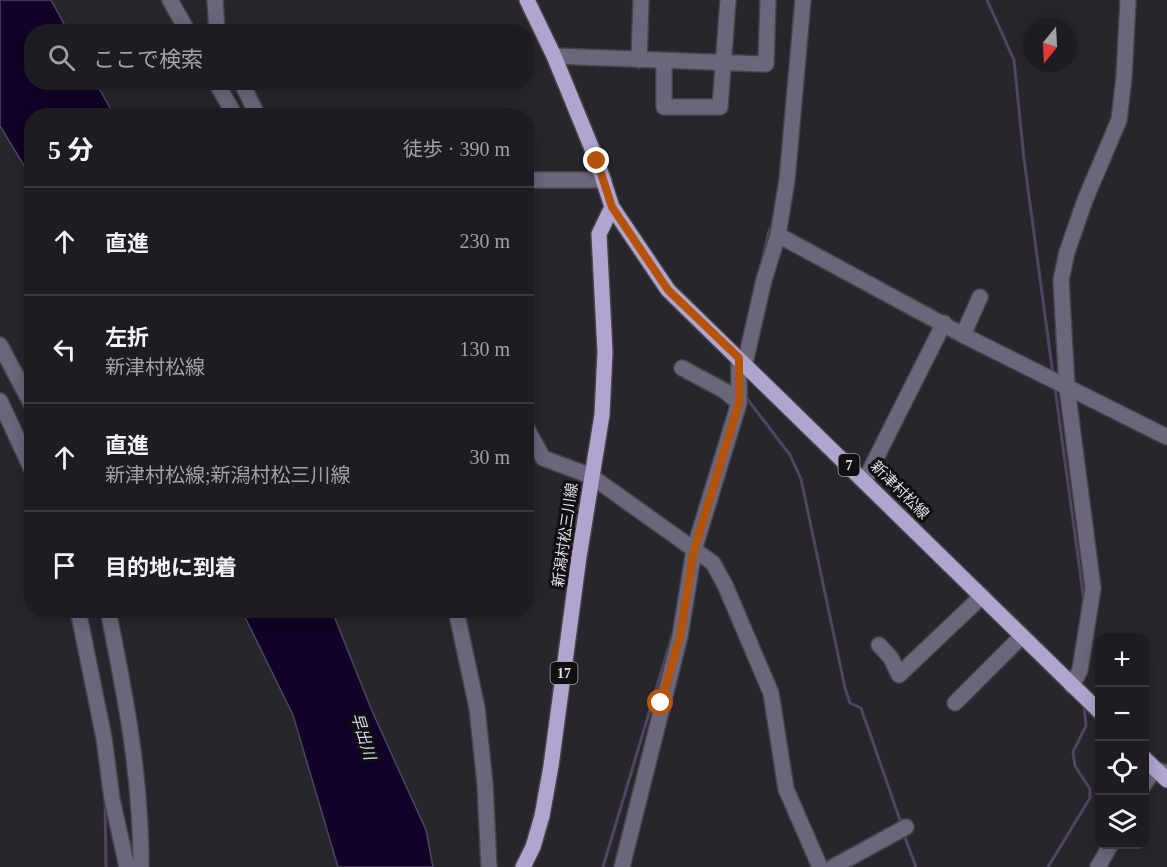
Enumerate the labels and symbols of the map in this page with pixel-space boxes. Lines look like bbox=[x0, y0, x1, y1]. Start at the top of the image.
north arrow bbox=[1023, 18, 1077, 72]
route end bbox=[583, 147, 609, 173]
road number: 7 bbox=[838, 454, 860, 476]
street label: 新津村松線 bbox=[868, 457, 933, 522]
street label: 新潟村松三川線 bbox=[549, 482, 580, 588]
road number: 17 bbox=[550, 662, 578, 684]
route start bbox=[647, 689, 673, 715]
water label: 早出川 bbox=[348, 711, 379, 763]

